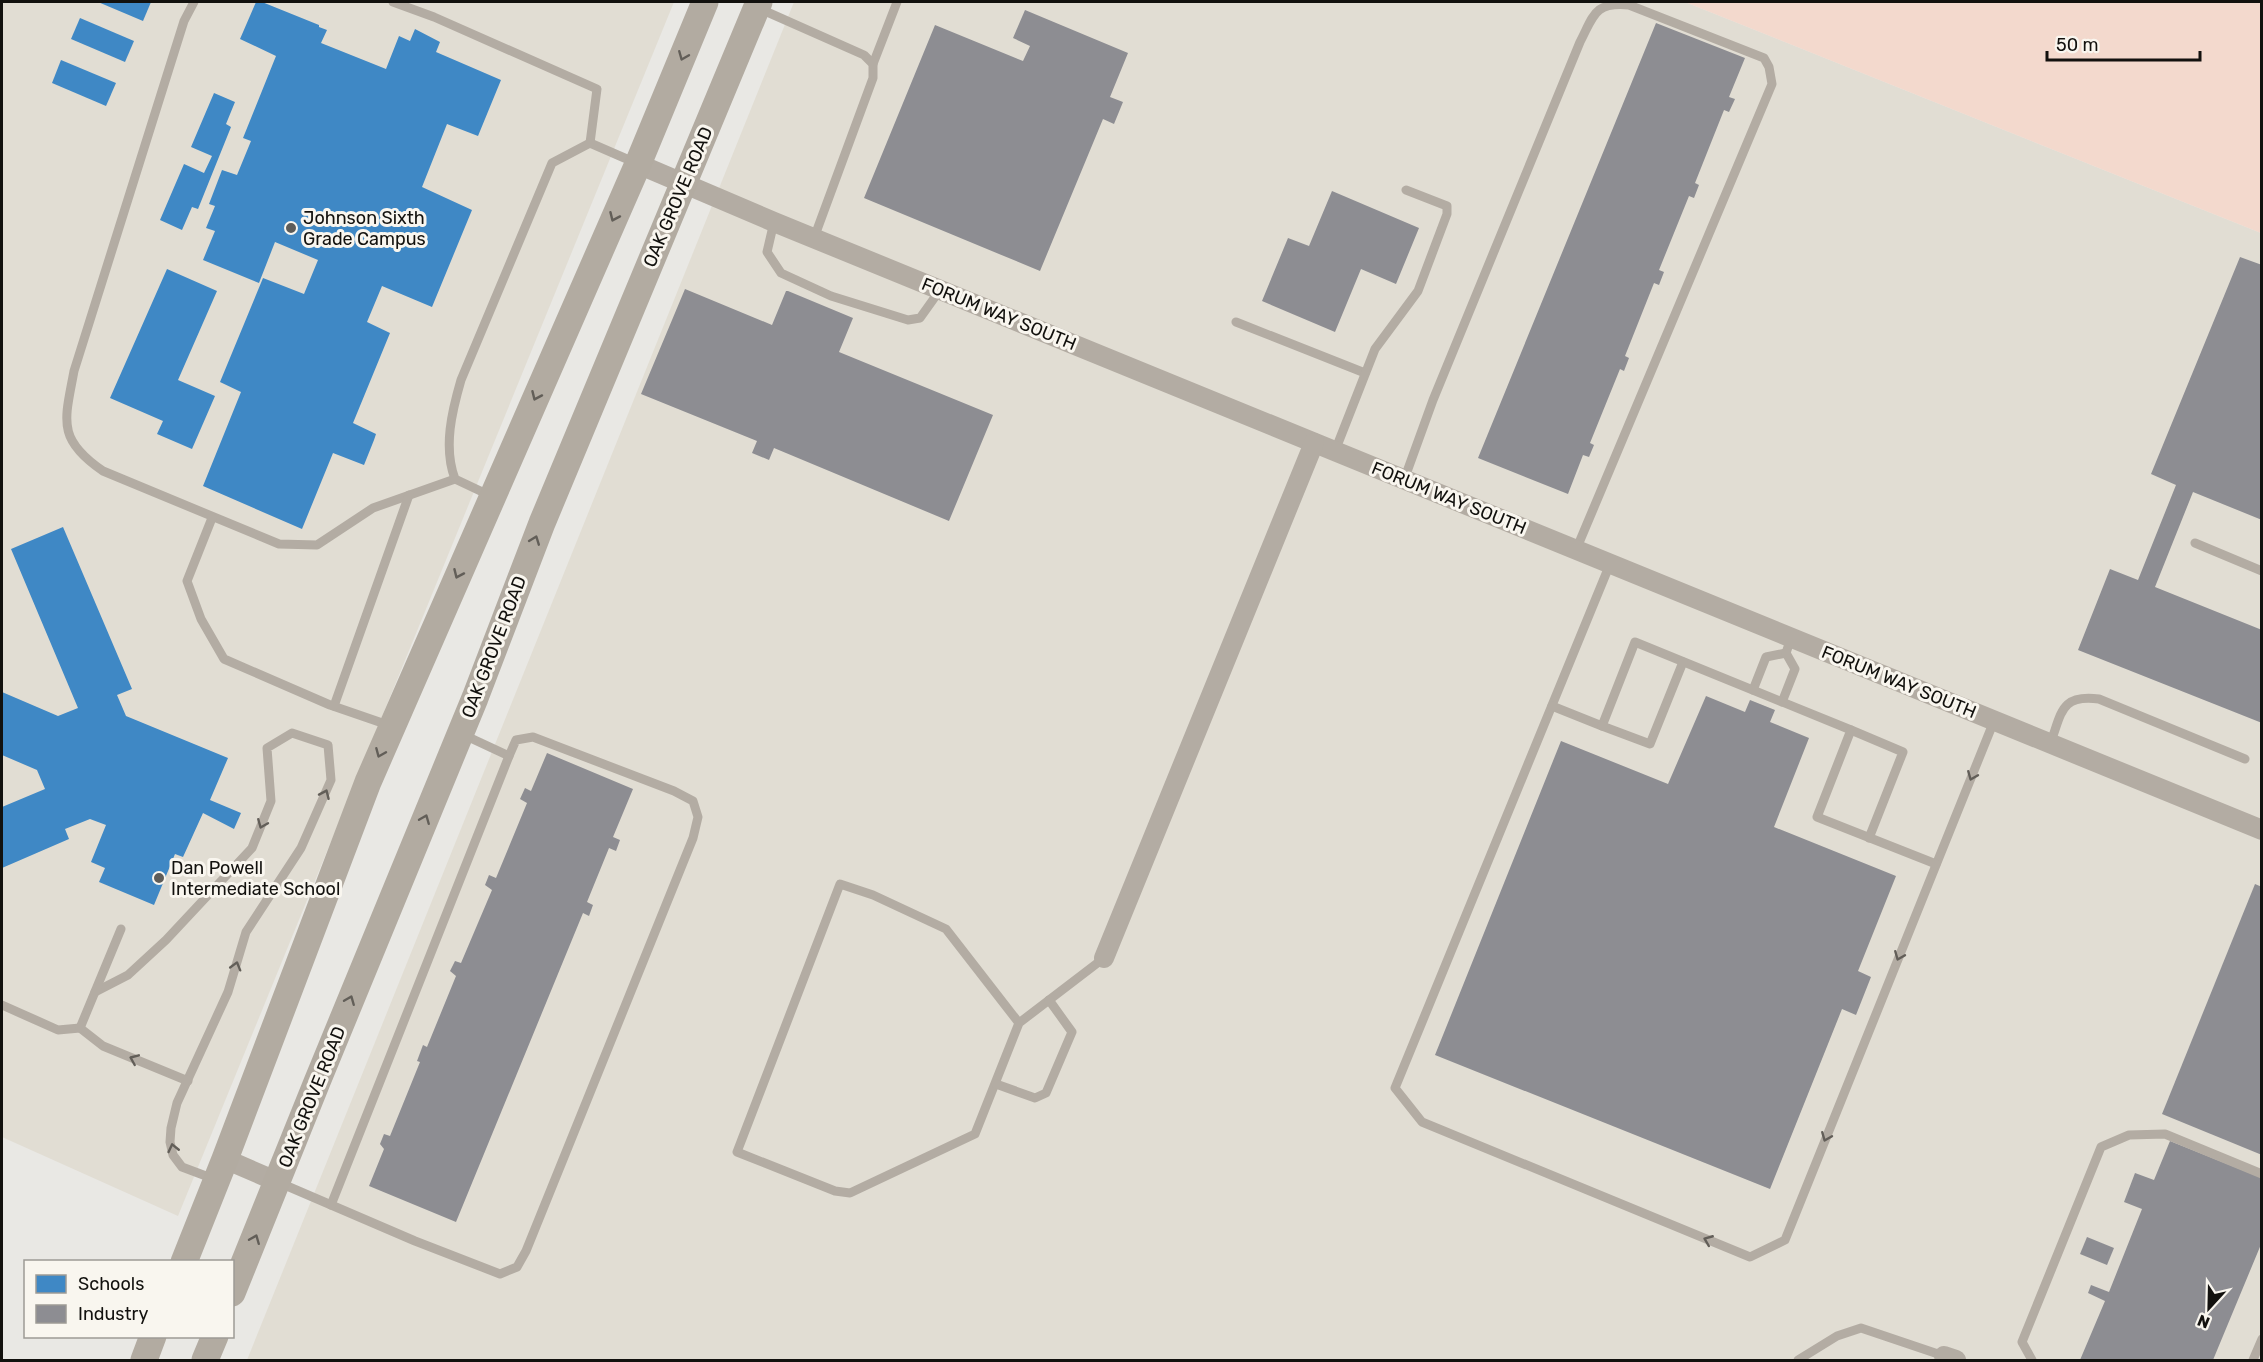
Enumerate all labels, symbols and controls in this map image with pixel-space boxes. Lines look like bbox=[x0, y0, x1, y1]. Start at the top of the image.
scale bar bbox=[2047, 24, 2200, 62]
text: 50 m bbox=[2056, 34, 2099, 56]
one-way arrow bbox=[678, 49, 690, 60]
street label: OAK GROVE ROAD bbox=[639, 124, 717, 270]
place label: Johnson Sixth Grade Campus bbox=[303, 207, 426, 250]
one-way arrow bbox=[610, 211, 622, 222]
marker: Johnson Sixth Grade Campus bbox=[284, 221, 298, 235]
street label: FORUM WAY SOUTH bbox=[918, 273, 1080, 355]
one-way arrow bbox=[531, 389, 543, 400]
street label: FORUM WAY SOUTH bbox=[1368, 457, 1530, 539]
one-way arrow bbox=[528, 536, 541, 546]
one-way arrow bbox=[453, 568, 465, 579]
street label: OAK GROVE ROAD bbox=[457, 573, 531, 721]
street label: FORUM WAY SOUTH bbox=[1818, 641, 1980, 723]
one-way arrow bbox=[375, 747, 387, 758]
one-way arrow bbox=[1967, 769, 1979, 780]
one-way arrow bbox=[318, 790, 330, 801]
one-way arrow bbox=[418, 815, 430, 826]
one-way arrow bbox=[257, 817, 269, 828]
place label: Dan Powell Intermediate School bbox=[171, 857, 340, 900]
marker: Dan Powell Intermediate School bbox=[152, 871, 166, 885]
one-way arrow bbox=[1894, 950, 1906, 961]
one-way arrow bbox=[229, 962, 241, 972]
one-way arrow bbox=[343, 995, 355, 1006]
street label: OAK GROVE ROAD bbox=[274, 1023, 350, 1171]
one-way arrow bbox=[129, 1054, 140, 1066]
one-way arrow bbox=[1821, 1131, 1833, 1142]
one-way arrow bbox=[167, 1143, 180, 1153]
one-way arrow bbox=[248, 1234, 260, 1245]
one-way arrow bbox=[1703, 1235, 1714, 1247]
legend bbox=[24, 1260, 234, 1338]
text: Schools bbox=[78, 1273, 144, 1295]
north arrow bbox=[2179, 1278, 2239, 1338]
text: Industry bbox=[78, 1303, 148, 1325]
text: N bbox=[2195, 1310, 2212, 1332]

